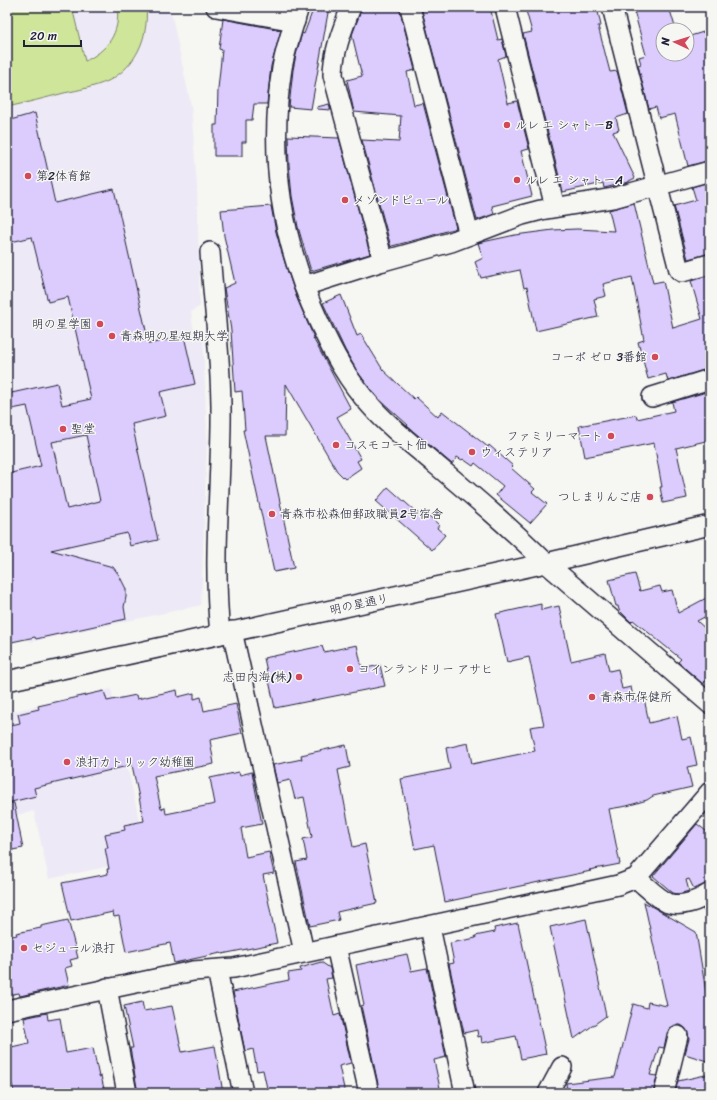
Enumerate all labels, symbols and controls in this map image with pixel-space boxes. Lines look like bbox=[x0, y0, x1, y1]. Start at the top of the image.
scale bar bbox=[24, 22, 81, 48]
north arrow bbox=[655, 22, 695, 62]
text: 20 m bbox=[30, 25, 57, 47]
text: N bbox=[656, 36, 675, 47]
place label: ルレ エ シャトーB bbox=[515, 114, 613, 136]
marker: ルレ エ シャトーB bbox=[502, 120, 512, 130]
place label: 第2体育館 bbox=[36, 165, 91, 187]
place label: ルレ エ シャトーA bbox=[525, 169, 623, 191]
marker: 第2体育館 bbox=[23, 171, 33, 181]
marker: ルレ エ シャトーA bbox=[512, 175, 522, 185]
place label: メゾンドピュール bbox=[353, 189, 448, 211]
marker: メゾンドピュール bbox=[340, 195, 350, 205]
place label: 明の星学園 bbox=[32, 313, 92, 335]
marker: 明の星学園 bbox=[95, 319, 105, 329]
place label: 青森明の星短期大学 bbox=[120, 325, 228, 347]
marker: 青森明の星短期大学 bbox=[107, 331, 117, 341]
place label: コーポ ゼロ 3番館 bbox=[550, 346, 647, 368]
marker: コーポ ゼロ 3番館 bbox=[650, 352, 660, 362]
place label: 聖堂 bbox=[71, 418, 95, 440]
marker: 聖堂 bbox=[58, 424, 68, 434]
place label: ファミリーマート bbox=[507, 425, 603, 447]
marker: ファミリーマート bbox=[606, 431, 616, 441]
place label: コスモコート佃 bbox=[344, 434, 428, 456]
marker: コスモコート佃 bbox=[331, 440, 341, 450]
place label: ウィステリア bbox=[480, 441, 553, 463]
marker: ウィステリア bbox=[467, 447, 477, 457]
place label: つしまりんご店 bbox=[558, 486, 642, 508]
marker: つしまりんご店 bbox=[645, 492, 655, 502]
place label: 青森市松森佃郵政職員2号宿舎 bbox=[280, 503, 443, 525]
marker: 青森市松森佃郵政職員2号宿舎 bbox=[267, 509, 277, 519]
street label: 明の星通り bbox=[327, 587, 391, 621]
place label: コインランドリー アサヒ bbox=[358, 658, 493, 680]
marker: コインランドリー アサヒ bbox=[345, 664, 355, 674]
place label: 志田内海(株) bbox=[223, 666, 292, 688]
marker: 志田内海(株) bbox=[294, 672, 304, 682]
place label: 青森市保健所 bbox=[600, 686, 672, 708]
marker: 青森市保健所 bbox=[587, 692, 597, 702]
place label: 浪打カトリック幼稚園 bbox=[75, 751, 195, 773]
marker: 浪打カトリック幼稚園 bbox=[62, 757, 72, 767]
place label: セジュール浪打 bbox=[32, 937, 115, 959]
marker: セジュール浪打 bbox=[19, 943, 29, 953]

